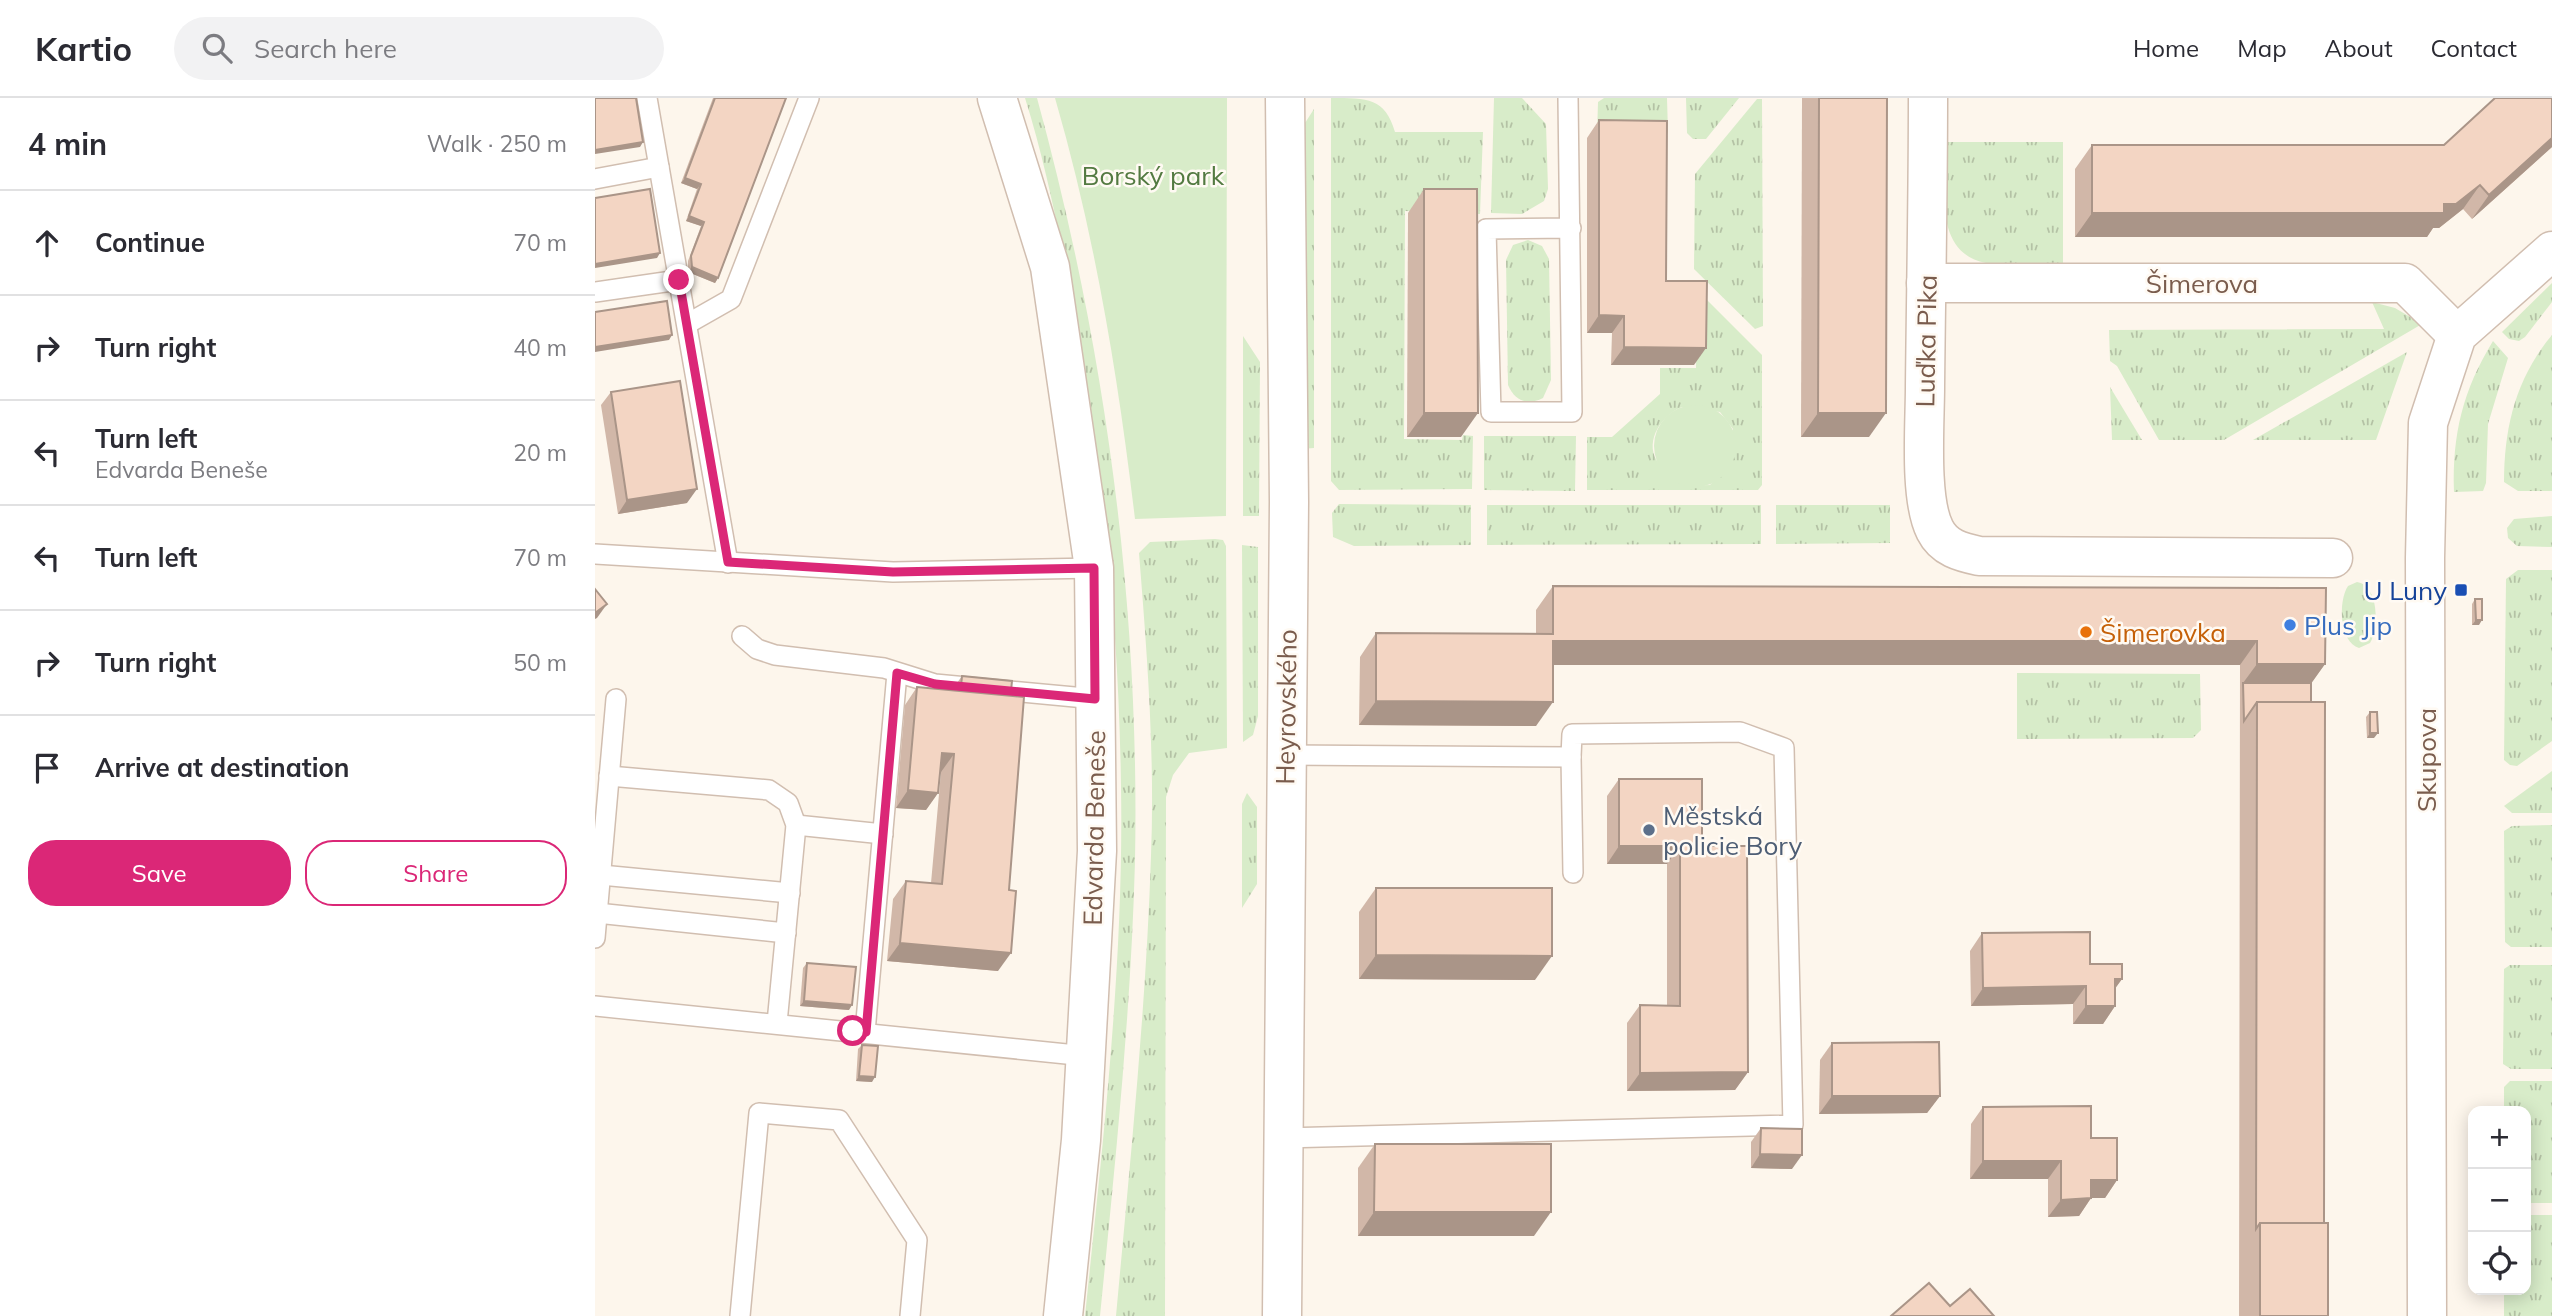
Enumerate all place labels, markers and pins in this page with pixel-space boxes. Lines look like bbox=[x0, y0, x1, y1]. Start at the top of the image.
place label: U Luny bbox=[2363, 574, 2447, 607]
marker: U Luny bbox=[2453, 582, 2469, 598]
place label: Plus Jip bbox=[2304, 609, 2392, 642]
place label: Šimerovka bbox=[2100, 616, 2226, 649]
marker: Plus Jip bbox=[2282, 617, 2298, 633]
marker: Šimerovka bbox=[2078, 624, 2094, 640]
place label: Městská policie Bory bbox=[1663, 799, 1803, 862]
marker: Městská policie Bory bbox=[1641, 822, 1657, 838]

